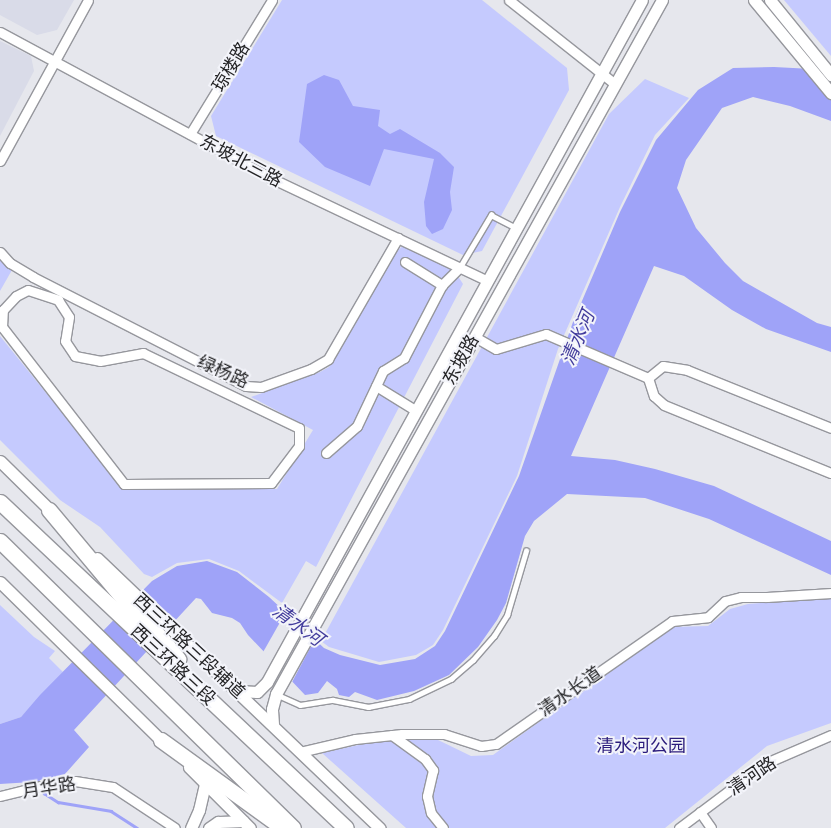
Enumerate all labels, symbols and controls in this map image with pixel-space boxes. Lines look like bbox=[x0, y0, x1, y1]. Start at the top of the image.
street label: 琼楼路 bbox=[208, 38, 254, 96]
street label: 东坡北三路 bbox=[196, 130, 286, 192]
water label: 清水河 bbox=[556, 307, 600, 369]
street label: 东坡路 bbox=[438, 331, 484, 389]
street label: 绿杨路 bbox=[194, 351, 252, 393]
street label: 西三环路三段辅道 bbox=[129, 589, 249, 703]
water label: 清水河 bbox=[268, 599, 328, 651]
street label: 西三环路三段 bbox=[126, 620, 220, 710]
street label: 清水长道 bbox=[534, 663, 606, 721]
park label: 清水河公园 bbox=[596, 735, 686, 757]
street label: 清河路 bbox=[724, 752, 780, 800]
street label: 月华路 bbox=[21, 773, 77, 803]

